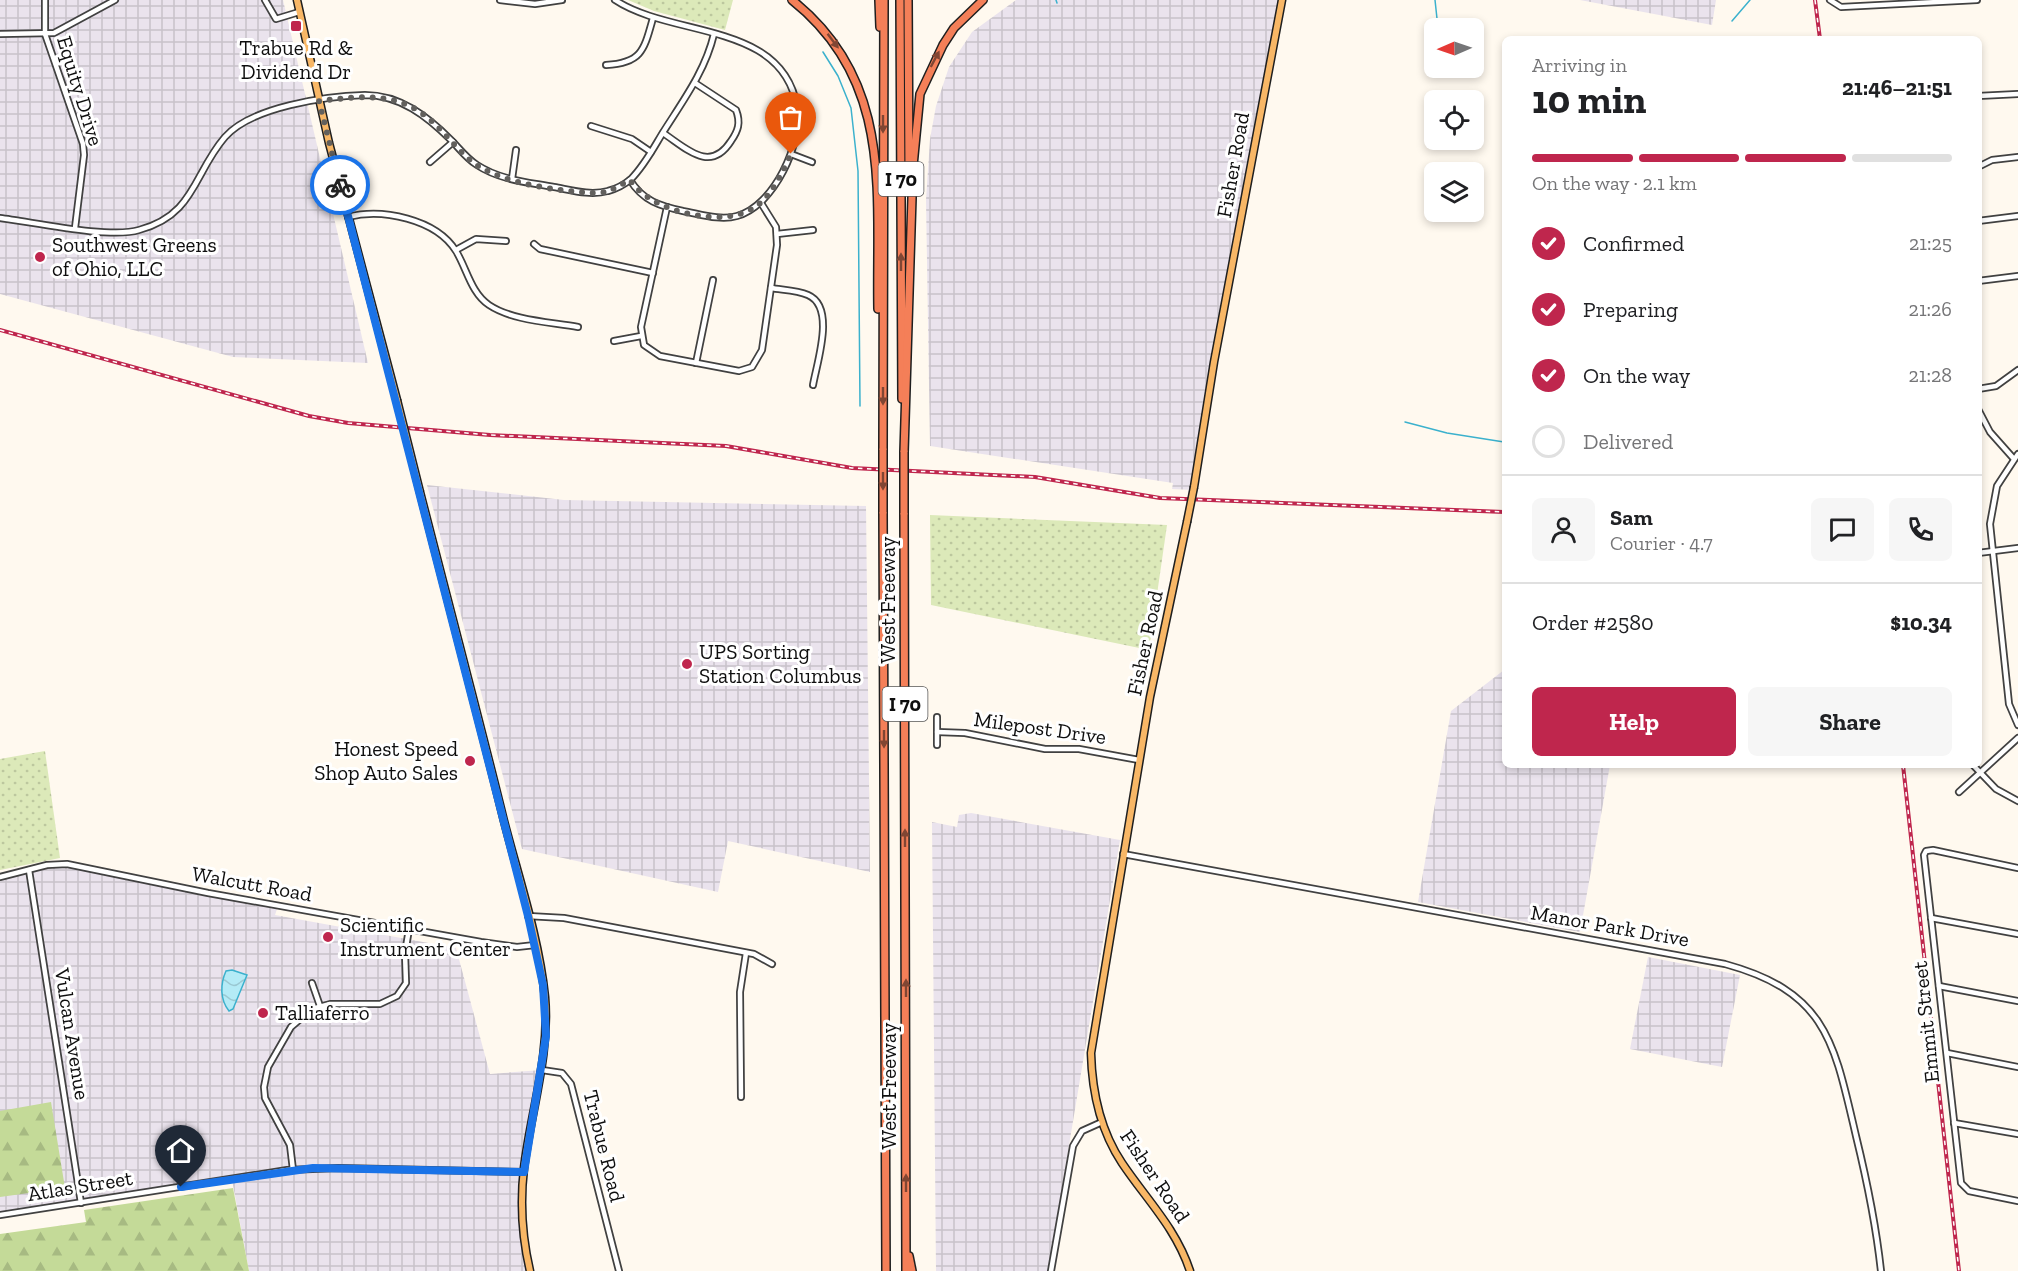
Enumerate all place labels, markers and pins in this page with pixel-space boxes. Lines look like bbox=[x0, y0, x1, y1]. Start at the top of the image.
marker: Trabue Rd & Dividend Dr bbox=[289, 19, 303, 33]
place label: Trabue Rd & Dividend Dr bbox=[239, 35, 353, 84]
pin bbox=[765, 92, 816, 154]
place label: Southwest Greens of Ohio, LLC bbox=[52, 232, 217, 281]
marker: Southwest Greens of Ohio, LLC bbox=[33, 250, 47, 264]
place label: UPS Sorting Station Columbus bbox=[699, 639, 861, 688]
marker: UPS Sorting Station Columbus bbox=[680, 657, 694, 671]
place label: Honest Speed Shop Auto Sales bbox=[314, 736, 458, 785]
marker: Honest Speed Shop Auto Sales bbox=[463, 754, 477, 768]
place label: Scientific Instrument Center bbox=[340, 912, 511, 961]
marker: Scientific Instrument Center bbox=[321, 930, 335, 944]
place label: Talliaferro bbox=[275, 1000, 370, 1025]
marker: Talliaferro bbox=[256, 1006, 270, 1020]
pin bbox=[155, 1125, 206, 1187]

